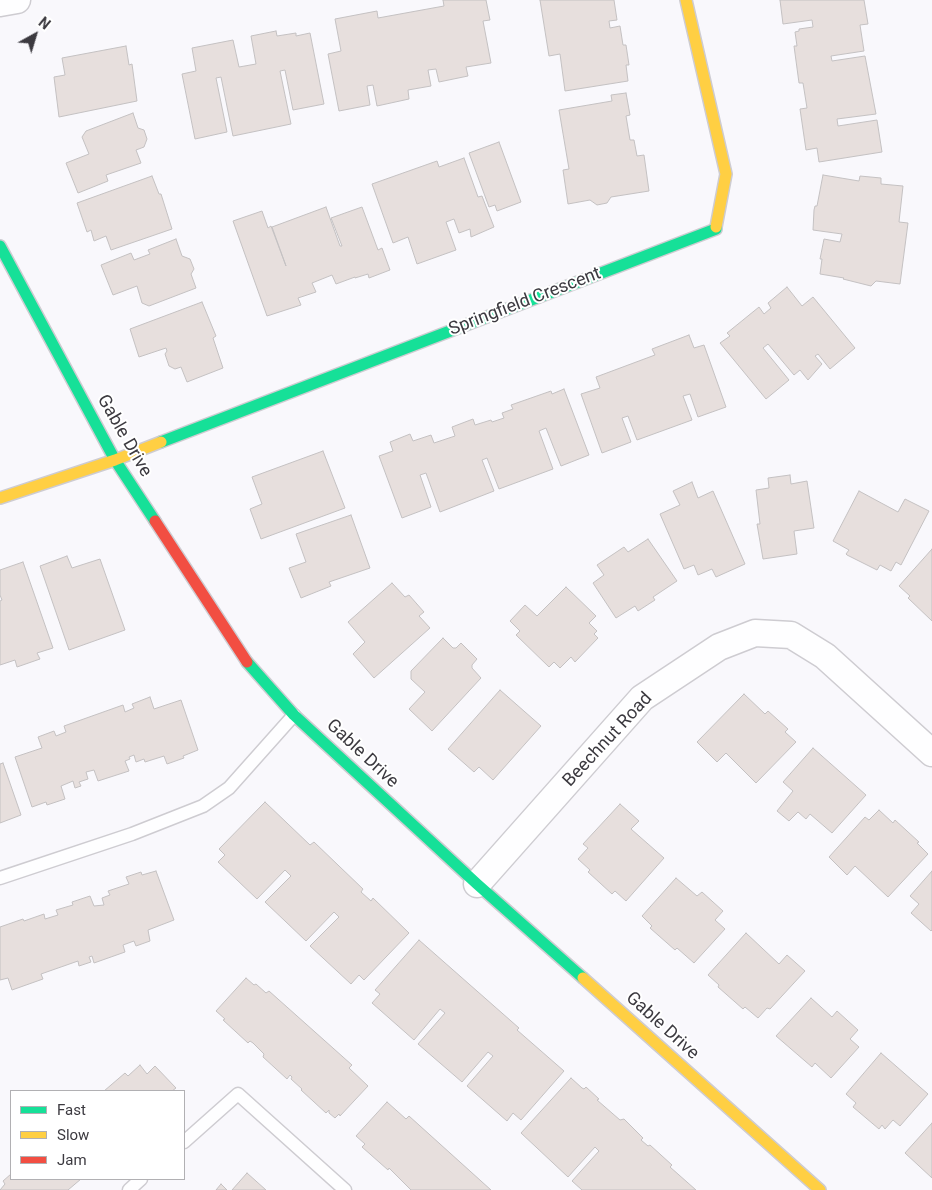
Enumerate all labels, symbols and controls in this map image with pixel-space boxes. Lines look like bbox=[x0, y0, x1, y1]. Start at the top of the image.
north arrow bbox=[10, 10, 60, 60]
text: N bbox=[36, 14, 53, 33]
street label: Springfield Crescent bbox=[446, 263, 604, 341]
street label: Gable Drive bbox=[92, 391, 156, 481]
street label: Beechnut Road bbox=[559, 688, 657, 792]
street label: Gable Drive bbox=[321, 715, 403, 793]
street label: Gable Drive bbox=[621, 988, 703, 1064]
legend bbox=[10, 1090, 185, 1180]
text: Fast bbox=[57, 1101, 86, 1119]
text: Slow bbox=[57, 1126, 89, 1144]
text: Jam bbox=[57, 1151, 87, 1169]

